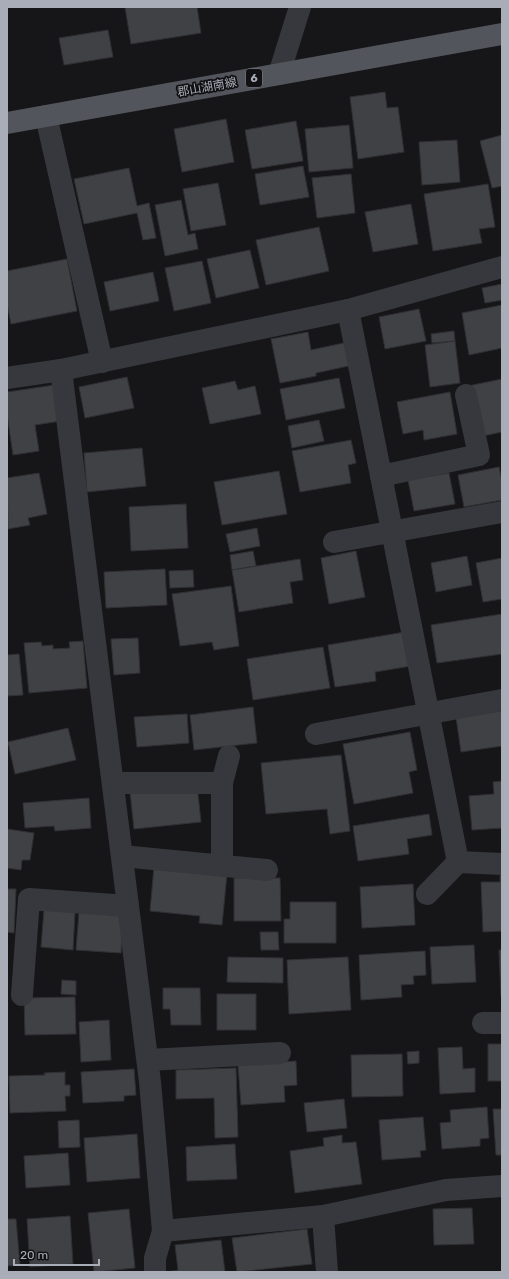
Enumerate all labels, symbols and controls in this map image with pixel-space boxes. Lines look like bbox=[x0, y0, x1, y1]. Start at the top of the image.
road number: 6 bbox=[246, 69, 262, 87]
street label: 郡山湖南線 bbox=[176, 75, 238, 99]
scale bar bbox=[14, 1241, 99, 1267]
text: 20 m bbox=[20, 1248, 48, 1262]

